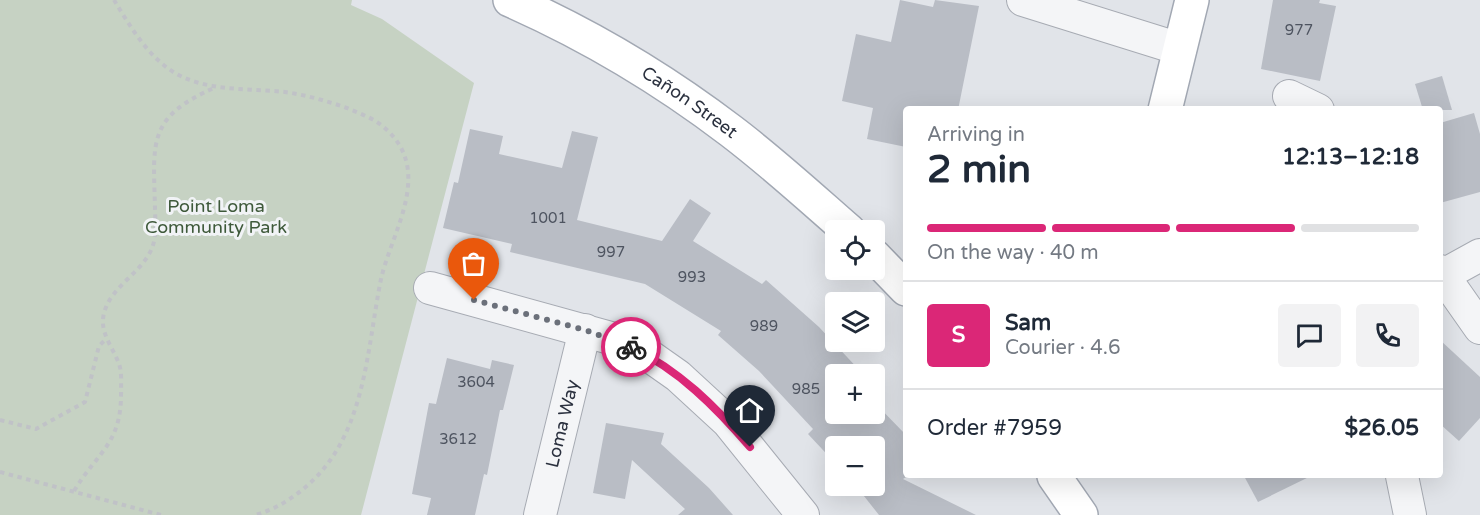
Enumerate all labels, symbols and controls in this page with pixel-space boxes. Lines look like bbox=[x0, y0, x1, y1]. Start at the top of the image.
house number: 977 bbox=[1285, 21, 1313, 39]
street label: Cañon Street bbox=[638, 61, 742, 143]
text: Arriving in bbox=[927, 123, 1025, 147]
text: 12:13–12:18 bbox=[1282, 144, 1419, 170]
text: 2 min bbox=[927, 146, 1031, 193]
park label: Point Loma Community Park bbox=[145, 195, 287, 238]
house number: 1001 bbox=[529, 209, 567, 227]
map controls bbox=[825, 220, 885, 496]
button: locate bbox=[825, 220, 885, 280]
pin bbox=[448, 238, 499, 300]
text: On the way · 40 m bbox=[927, 241, 1099, 265]
house number: 997 bbox=[597, 243, 625, 261]
icon: bag bbox=[457, 247, 490, 280]
house number: 993 bbox=[678, 268, 706, 286]
button: layers bbox=[825, 292, 885, 352]
button: chat bbox=[1278, 304, 1341, 367]
button: phone bbox=[1356, 304, 1419, 367]
text: Sam bbox=[1005, 310, 1051, 336]
courier bbox=[601, 317, 661, 377]
house number: 989 bbox=[750, 317, 778, 335]
text: S bbox=[952, 322, 965, 348]
icon: bike bbox=[615, 331, 648, 364]
text: Courier · 4.6 bbox=[1005, 336, 1120, 360]
button: + bbox=[825, 364, 885, 424]
house number: 3604 bbox=[457, 373, 495, 391]
street label: Loma Way bbox=[541, 377, 584, 470]
house number: 985 bbox=[792, 380, 820, 398]
pin bbox=[724, 385, 775, 447]
icon: home bbox=[733, 394, 766, 427]
text: Order #7959 bbox=[927, 415, 1062, 441]
text: $26.05 bbox=[1344, 415, 1419, 441]
house number: 3612 bbox=[439, 430, 477, 448]
button: − bbox=[825, 436, 885, 496]

